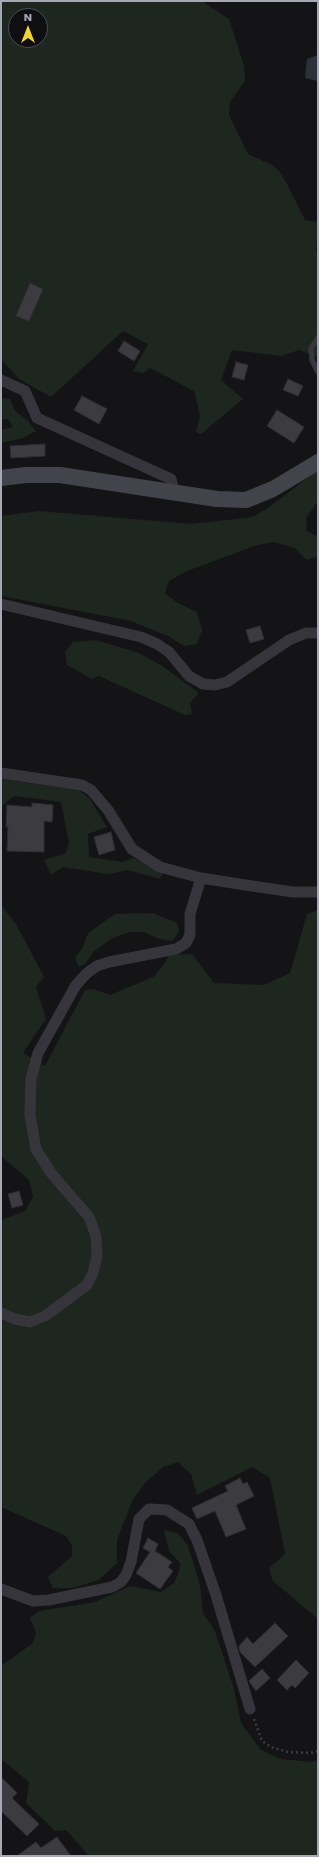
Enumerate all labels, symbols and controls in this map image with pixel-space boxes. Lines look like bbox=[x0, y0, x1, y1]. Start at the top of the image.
north arrow bbox=[8, 8, 48, 48]
text: N bbox=[24, 9, 32, 25]

